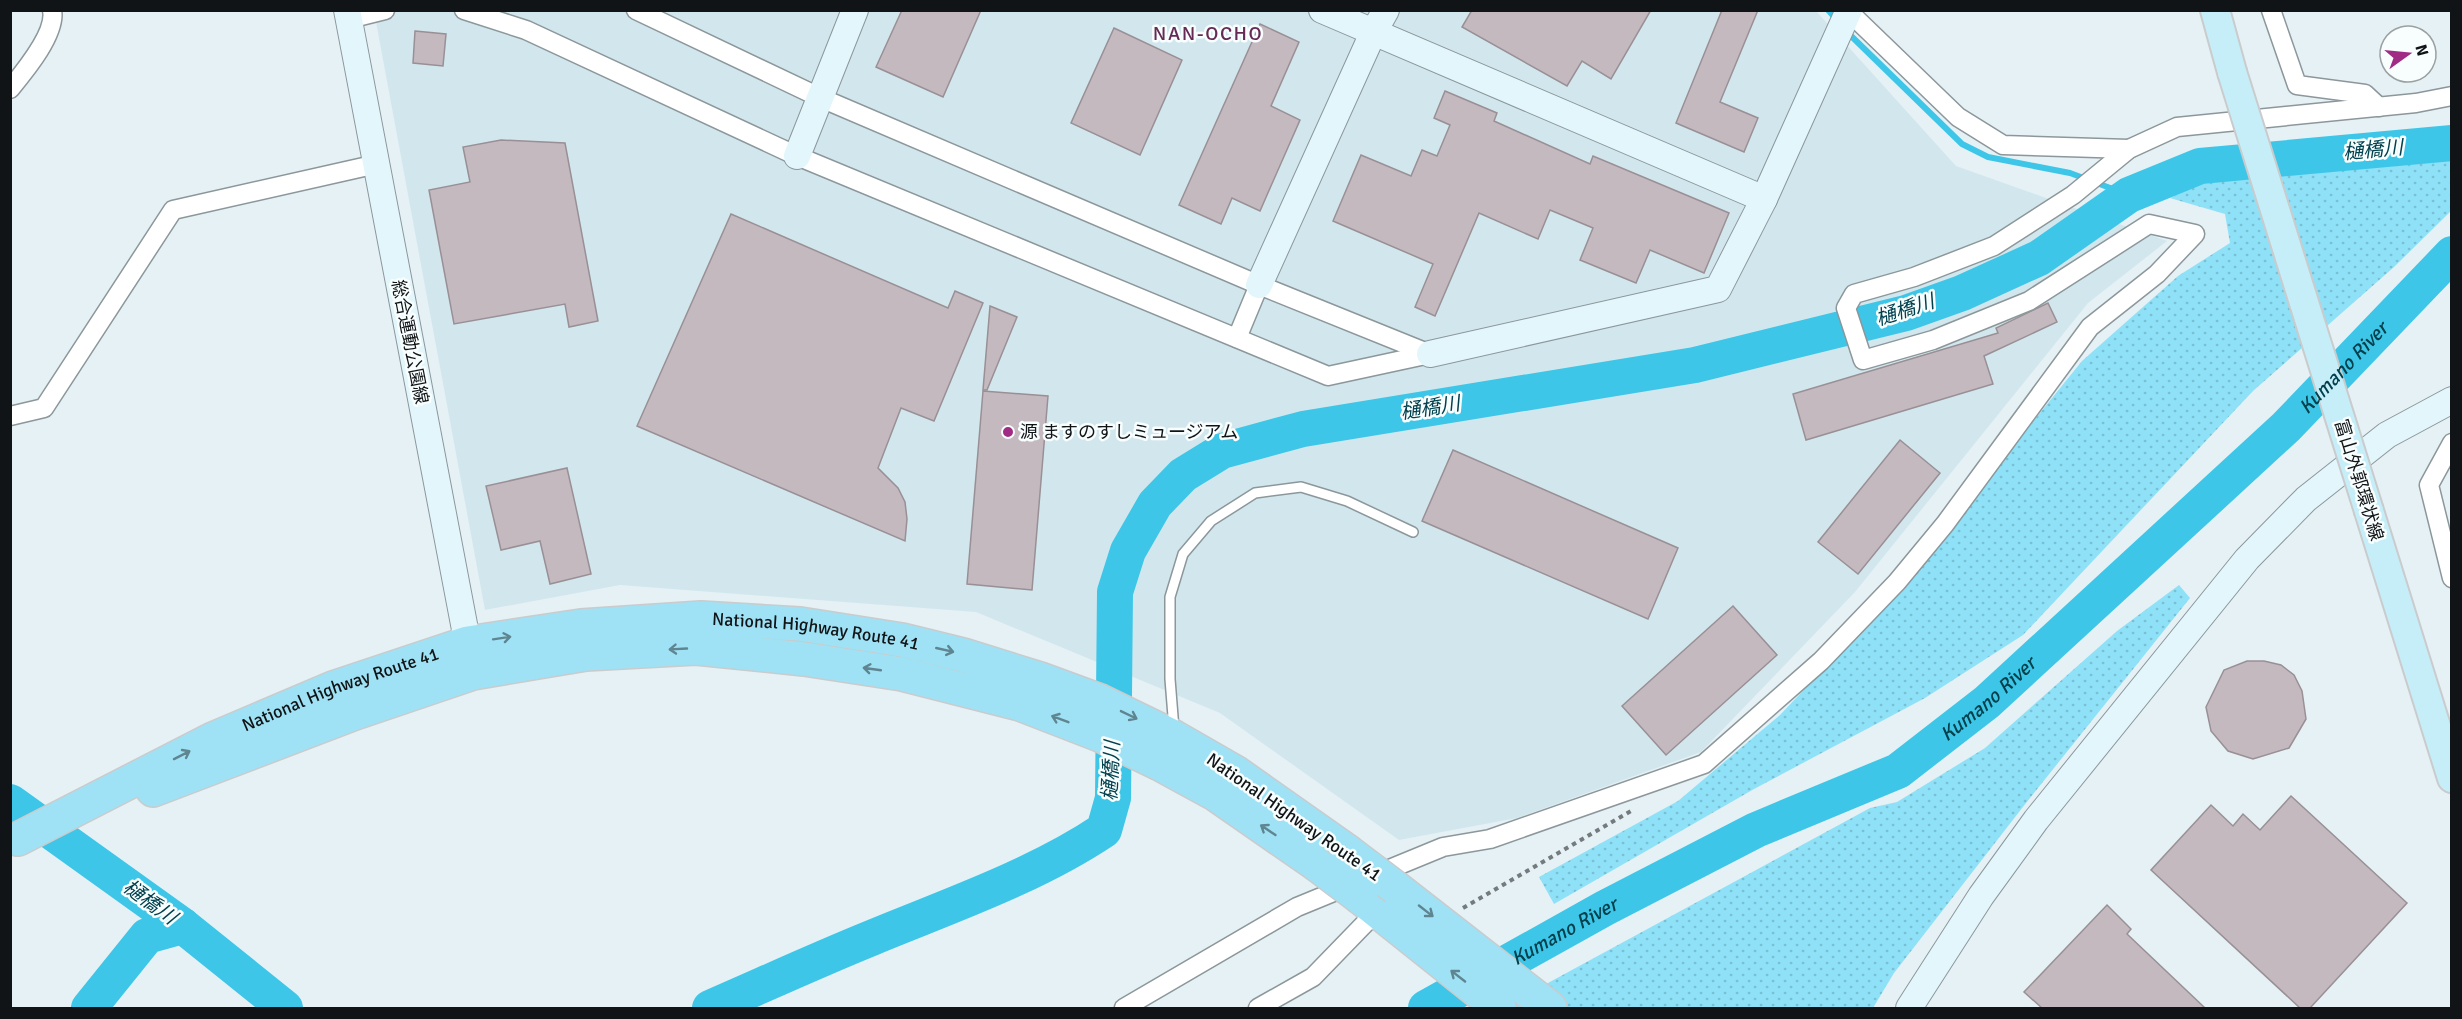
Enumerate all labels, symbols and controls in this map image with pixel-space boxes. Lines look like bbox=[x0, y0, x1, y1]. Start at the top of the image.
district label: NAN-OCHO bbox=[1153, 21, 1263, 46]
north arrow bbox=[2378, 24, 2438, 84]
text: N bbox=[2410, 42, 2433, 58]
water label: 樋橋川 bbox=[2342, 135, 2406, 165]
street label: 総合運動公園線 bbox=[387, 278, 433, 406]
water label: 樋橋川 bbox=[1873, 288, 1939, 331]
water label: Kumano River bbox=[2293, 315, 2395, 419]
water label: 樋橋川 bbox=[1398, 391, 1464, 425]
street label: 富山外郭環状線 bbox=[2330, 417, 2388, 543]
place label: 源 ますのすしミュージアム bbox=[1020, 421, 1238, 443]
marker: 源 ますのすしミュージアム bbox=[1001, 425, 1015, 439]
street label: National Highway Route 41 bbox=[712, 608, 922, 655]
one-way arrow bbox=[492, 632, 511, 643]
street label: National Highway Route 41 bbox=[239, 643, 442, 736]
one-way arrow bbox=[669, 644, 688, 655]
one-way arrow bbox=[935, 645, 954, 657]
water label: Kumano River bbox=[1935, 649, 2043, 746]
one-way arrow bbox=[862, 664, 882, 675]
one-way arrow bbox=[1119, 710, 1137, 722]
one-way arrow bbox=[1051, 713, 1069, 724]
water label: 樋橋川 bbox=[1097, 738, 1125, 802]
street label: National Highway Route 41 bbox=[1202, 748, 1386, 886]
one-way arrow bbox=[173, 749, 190, 761]
one-way arrow bbox=[1260, 824, 1277, 836]
water label: 樋橋川 bbox=[118, 874, 183, 931]
water label: Kumano River bbox=[1506, 890, 1624, 971]
one-way arrow bbox=[1418, 905, 1434, 918]
one-way arrow bbox=[1451, 970, 1467, 983]

